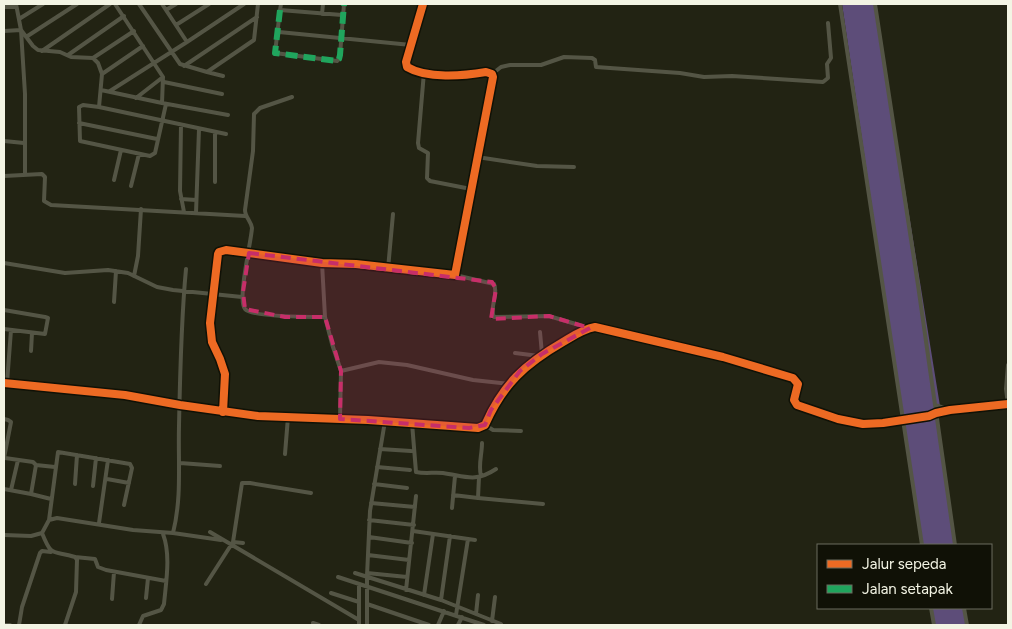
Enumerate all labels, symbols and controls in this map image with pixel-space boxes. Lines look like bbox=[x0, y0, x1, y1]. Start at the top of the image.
legend bbox=[817, 544, 992, 609]
text: Jalur sepeda bbox=[862, 555, 947, 573]
text: Jalan setapak bbox=[862, 580, 953, 598]

